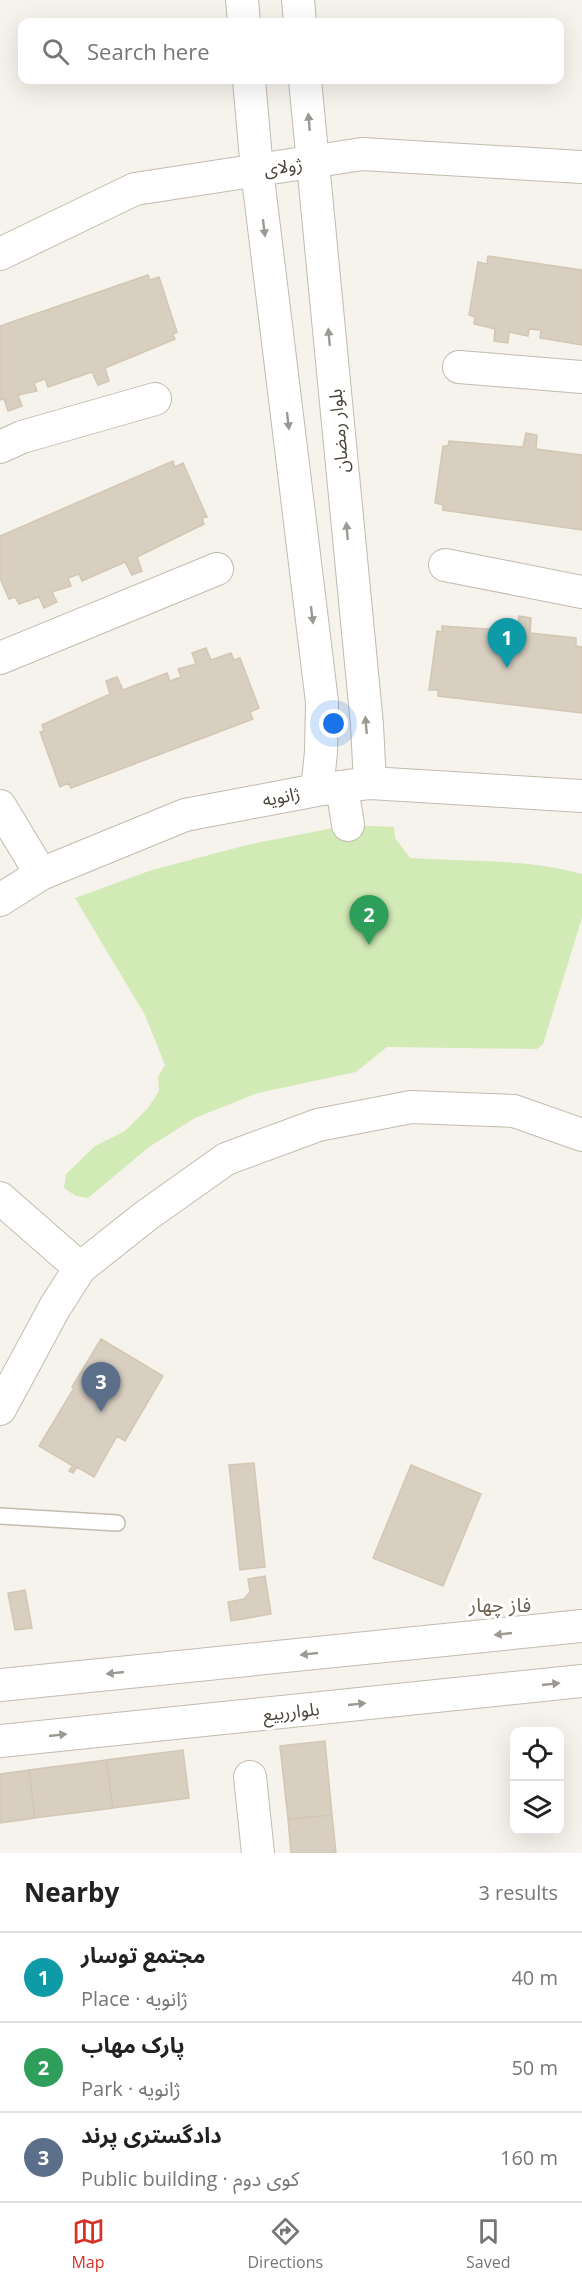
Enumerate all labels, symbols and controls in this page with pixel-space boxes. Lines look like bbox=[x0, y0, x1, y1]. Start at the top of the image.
search box bbox=[18, 18, 564, 84]
icon: search bbox=[39, 35, 72, 68]
text: Search here bbox=[87, 36, 210, 66]
one-way arrow bbox=[304, 112, 314, 131]
street label: ژولای bbox=[262, 151, 304, 181]
one-way arrow bbox=[259, 218, 269, 237]
one-way arrow bbox=[324, 327, 334, 346]
street label: بلوار رمضان bbox=[322, 388, 354, 474]
one-way arrow bbox=[283, 412, 293, 431]
one-way arrow bbox=[342, 521, 352, 540]
one-way arrow bbox=[307, 605, 316, 624]
pin: 1 bbox=[488, 618, 526, 668]
your location bbox=[319, 709, 348, 738]
one-way arrow bbox=[361, 715, 371, 734]
street label: ژانویه bbox=[260, 781, 302, 811]
pin: 2 bbox=[350, 896, 388, 945]
pin: 3 bbox=[82, 1362, 120, 1412]
district label: فاز چهار bbox=[468, 1591, 531, 1618]
one-way arrow bbox=[493, 1629, 512, 1639]
one-way arrow bbox=[299, 1649, 318, 1659]
one-way arrow bbox=[105, 1669, 124, 1678]
one-way arrow bbox=[541, 1679, 560, 1689]
street label: بلوارربیع bbox=[261, 1696, 321, 1729]
one-way arrow bbox=[347, 1699, 366, 1709]
map controls bbox=[510, 1727, 564, 1835]
button: locate bbox=[510, 1727, 564, 1781]
one-way arrow bbox=[49, 1730, 68, 1740]
button: layers bbox=[510, 1781, 564, 1835]
text: Nearby bbox=[24, 1874, 119, 1910]
text: 3 results bbox=[478, 1879, 558, 1906]
text: مجتمع توسار bbox=[81, 1939, 206, 1969]
text: 1 bbox=[38, 1964, 49, 1991]
text: 40 m bbox=[511, 1964, 558, 1991]
text: Place · ژانویه bbox=[81, 1985, 188, 2012]
text: پارک مهاب bbox=[81, 2029, 185, 2059]
text: 2 bbox=[38, 2054, 49, 2081]
text: 50 m bbox=[511, 2054, 558, 2081]
text: Park · ژانویه bbox=[81, 2075, 181, 2102]
text: دادگستری پرند bbox=[81, 2119, 222, 2149]
text: 3 bbox=[38, 2144, 49, 2171]
text: 160 m bbox=[500, 2144, 558, 2171]
text: Public building · کوی دوم bbox=[81, 2165, 299, 2192]
tab: Map bbox=[71, 2215, 105, 2273]
tab: Directions bbox=[247, 2215, 323, 2273]
tab: Saved bbox=[466, 2215, 511, 2273]

